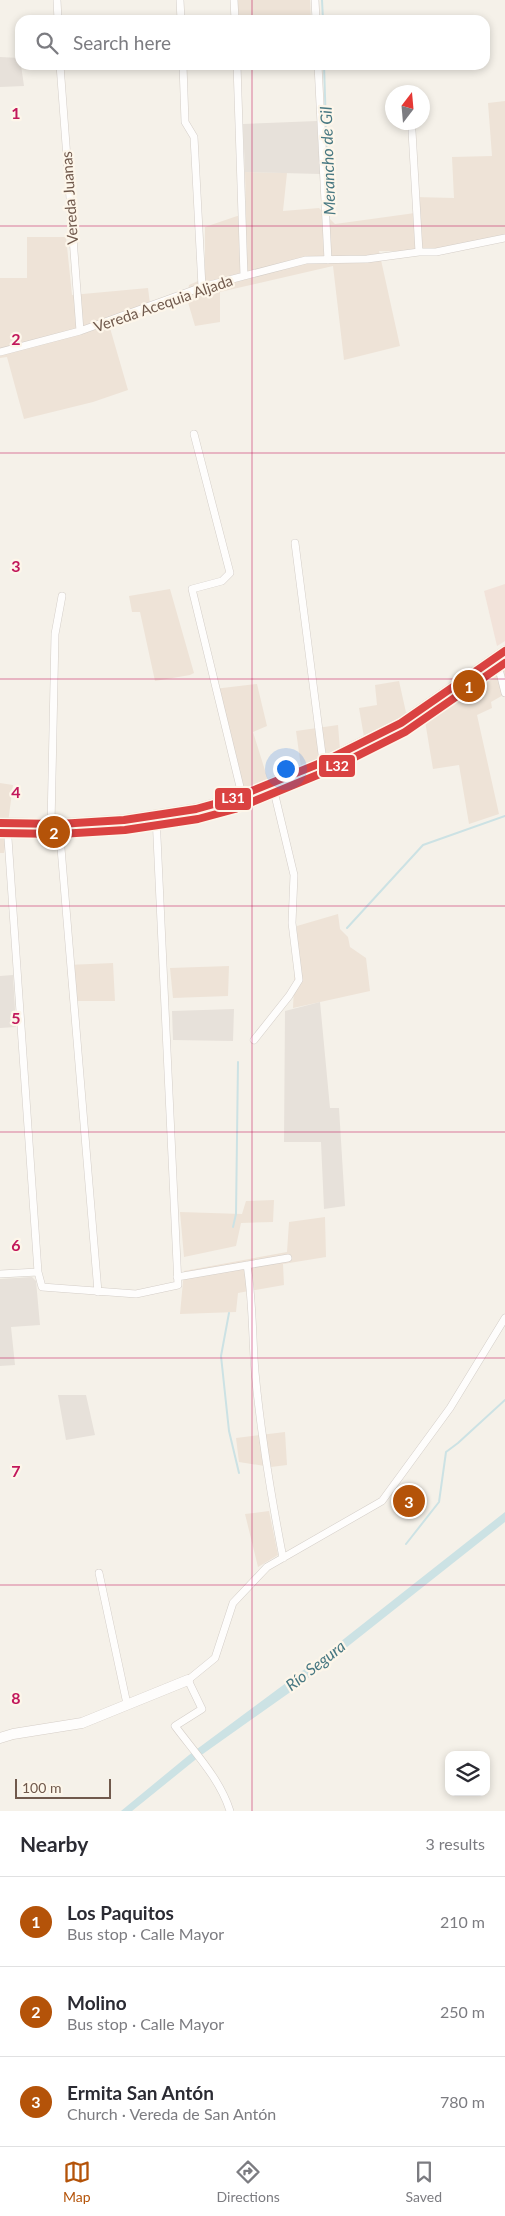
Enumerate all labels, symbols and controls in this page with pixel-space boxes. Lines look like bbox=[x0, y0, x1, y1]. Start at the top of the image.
search box bbox=[15, 15, 490, 70]
icon: search bbox=[33, 29, 61, 57]
text: Search here bbox=[73, 31, 171, 54]
north arrow bbox=[385, 85, 430, 130]
text: 1 bbox=[11, 103, 21, 122]
water label: Merancho de Gil bbox=[316, 106, 338, 216]
street label: Vereda Juanas bbox=[57, 151, 81, 245]
street label: Vereda Acequia Aljada bbox=[91, 271, 235, 335]
text: 2 bbox=[11, 329, 21, 348]
text: 3 bbox=[11, 556, 21, 575]
pin: 1 bbox=[453, 667, 485, 705]
line badge: L32 bbox=[318, 754, 356, 778]
your location bbox=[273, 756, 299, 782]
text: L32 bbox=[325, 757, 349, 774]
text: 4 bbox=[11, 782, 21, 801]
line badge: L31 bbox=[214, 787, 252, 811]
text: L31 bbox=[221, 789, 245, 806]
pin: 2 bbox=[38, 813, 70, 851]
text: 5 bbox=[11, 1008, 21, 1027]
text: 6 bbox=[11, 1235, 21, 1254]
text: 7 bbox=[11, 1461, 21, 1480]
pin: 3 bbox=[393, 1482, 425, 1520]
water label: Río Segura bbox=[282, 1636, 348, 1694]
text: 8 bbox=[11, 1688, 21, 1707]
map controls bbox=[445, 1751, 490, 1796]
button: layers bbox=[445, 1751, 490, 1796]
scale bar bbox=[15, 1776, 111, 1799]
text: 100 m bbox=[22, 1779, 61, 1796]
text: Nearby bbox=[20, 1831, 88, 1856]
text: 3 results bbox=[425, 1834, 485, 1853]
text: Los Paquitos bbox=[67, 1901, 174, 1924]
text: 1 bbox=[31, 1912, 41, 1931]
text: 210 m bbox=[440, 1912, 485, 1931]
text: Bus stop · Calle Mayor bbox=[67, 1924, 224, 1943]
text: Molino bbox=[67, 1991, 127, 2014]
text: 2 bbox=[31, 2002, 41, 2021]
text: 250 m bbox=[440, 2002, 485, 2021]
text: Bus stop · Calle Mayor bbox=[67, 2014, 224, 2033]
text: Ermita San Antón bbox=[67, 2081, 214, 2104]
text: 3 bbox=[31, 2092, 41, 2111]
text: 780 m bbox=[440, 2092, 485, 2111]
text: Church · Vereda de San Antón bbox=[67, 2104, 276, 2123]
tab: Map bbox=[63, 2158, 91, 2205]
tab: Directions bbox=[217, 2158, 280, 2205]
tab: Saved bbox=[406, 2158, 442, 2205]

